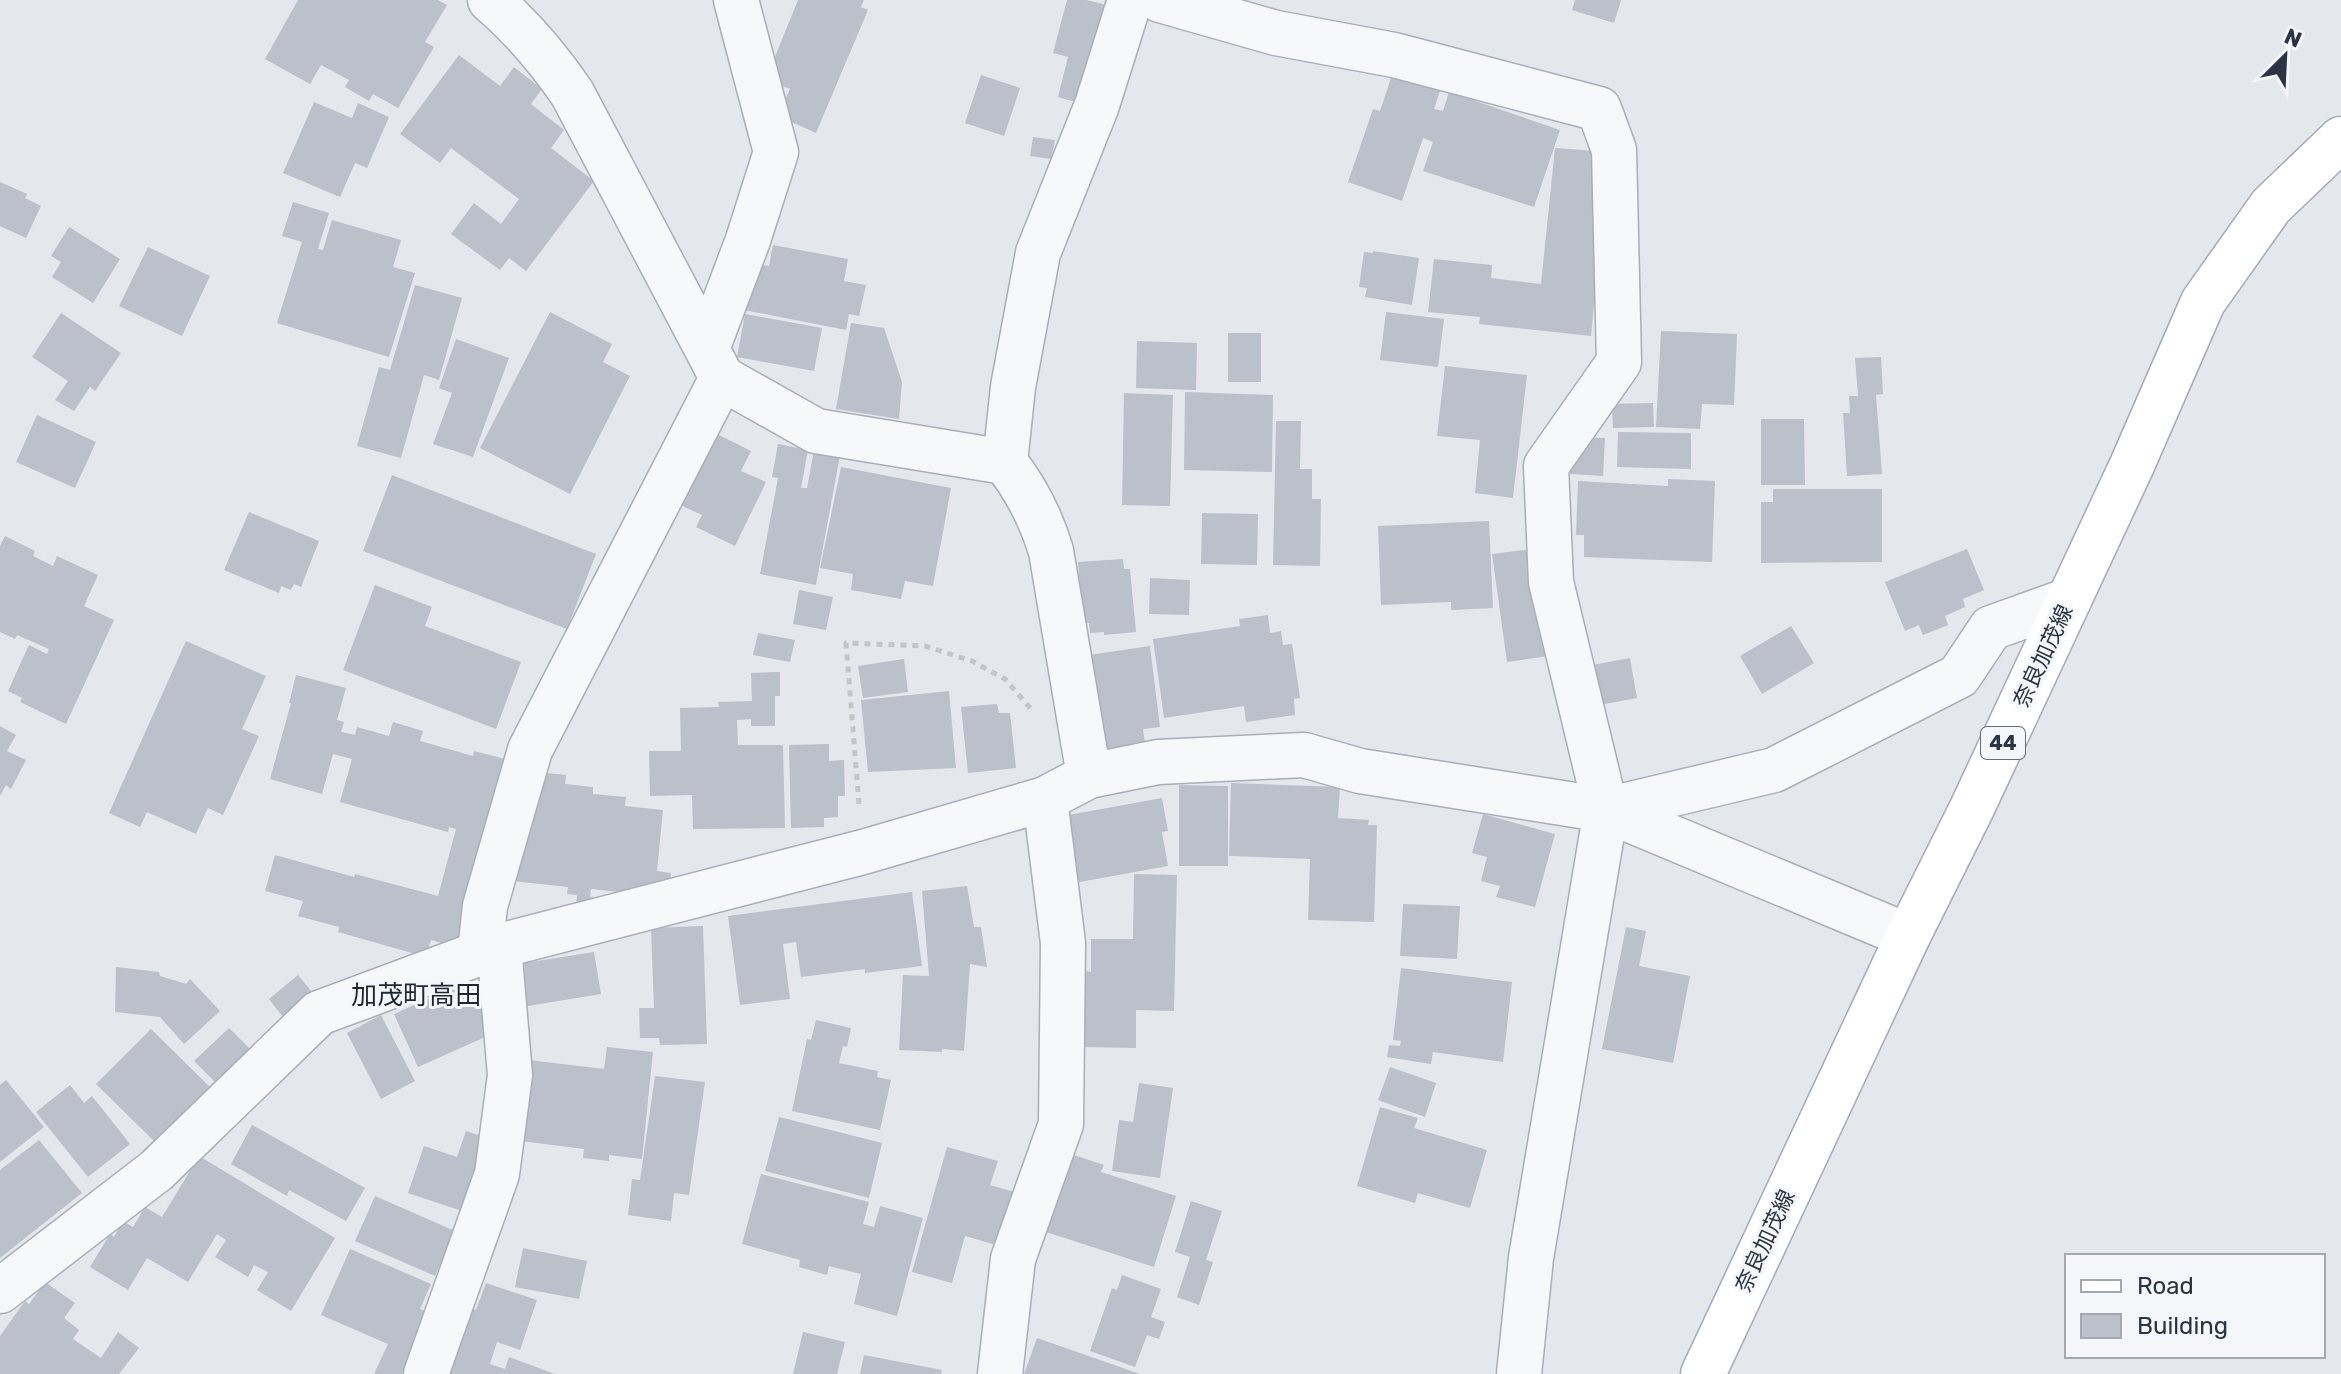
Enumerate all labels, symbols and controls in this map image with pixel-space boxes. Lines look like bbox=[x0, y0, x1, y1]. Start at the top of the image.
north arrow bbox=[2245, 16, 2325, 96]
text: N bbox=[2280, 23, 2306, 54]
street label: 奈良加茂線 bbox=[2008, 600, 2078, 712]
road number: 44 bbox=[1981, 727, 2025, 759]
district label: 加茂町高田 bbox=[351, 980, 481, 1011]
street label: 奈良加茂線 bbox=[1730, 1185, 1800, 1297]
legend bbox=[2065, 1254, 2325, 1358]
text: Road bbox=[2137, 1272, 2194, 1300]
text: Building bbox=[2137, 1312, 2228, 1340]

